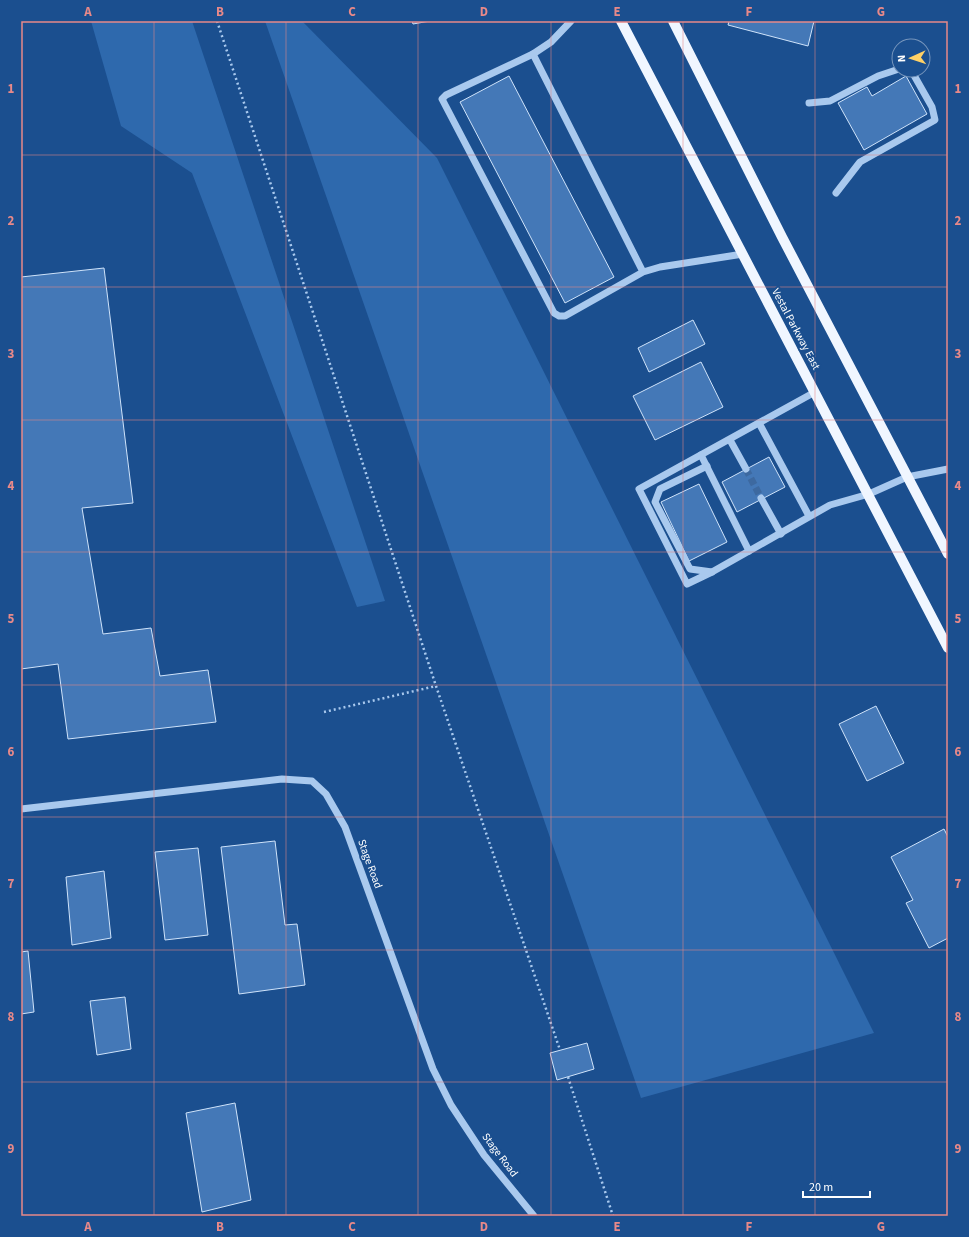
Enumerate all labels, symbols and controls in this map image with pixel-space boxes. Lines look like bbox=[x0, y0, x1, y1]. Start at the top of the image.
text: A bbox=[83, 3, 92, 21]
text: B bbox=[216, 3, 224, 21]
text: C bbox=[348, 3, 356, 21]
text: D bbox=[480, 3, 488, 21]
text: E bbox=[613, 3, 621, 21]
text: F bbox=[746, 3, 753, 21]
text: G bbox=[877, 3, 885, 21]
north arrow bbox=[891, 38, 931, 78]
text: N bbox=[894, 54, 909, 63]
text: 1 bbox=[8, 80, 15, 98]
text: 1 bbox=[955, 80, 962, 98]
text: 2 bbox=[8, 212, 15, 230]
text: 2 bbox=[955, 212, 962, 230]
street label: Vestal Parkway East bbox=[768, 286, 824, 373]
text: 3 bbox=[8, 345, 15, 363]
text: 3 bbox=[955, 345, 962, 363]
text: 4 bbox=[8, 477, 15, 495]
text: 4 bbox=[955, 477, 962, 495]
text: 5 bbox=[8, 610, 15, 628]
text: 5 bbox=[955, 610, 962, 628]
text: 6 bbox=[8, 743, 15, 761]
text: 6 bbox=[955, 743, 962, 761]
street label: Stage Road bbox=[354, 837, 386, 891]
text: 7 bbox=[8, 875, 15, 893]
text: 7 bbox=[955, 875, 962, 893]
text: 8 bbox=[8, 1008, 15, 1026]
text: 8 bbox=[955, 1008, 962, 1026]
street label: Stage Road bbox=[479, 1130, 521, 1180]
text: 9 bbox=[8, 1140, 15, 1158]
text: 9 bbox=[955, 1140, 962, 1158]
scale bar bbox=[803, 1173, 870, 1199]
text: 20 m bbox=[809, 1179, 833, 1196]
text: A bbox=[83, 1218, 92, 1236]
text: B bbox=[216, 1218, 224, 1236]
text: C bbox=[348, 1218, 356, 1236]
text: D bbox=[480, 1218, 488, 1236]
text: E bbox=[613, 1218, 621, 1236]
text: F bbox=[746, 1218, 753, 1236]
text: G bbox=[877, 1218, 885, 1236]

